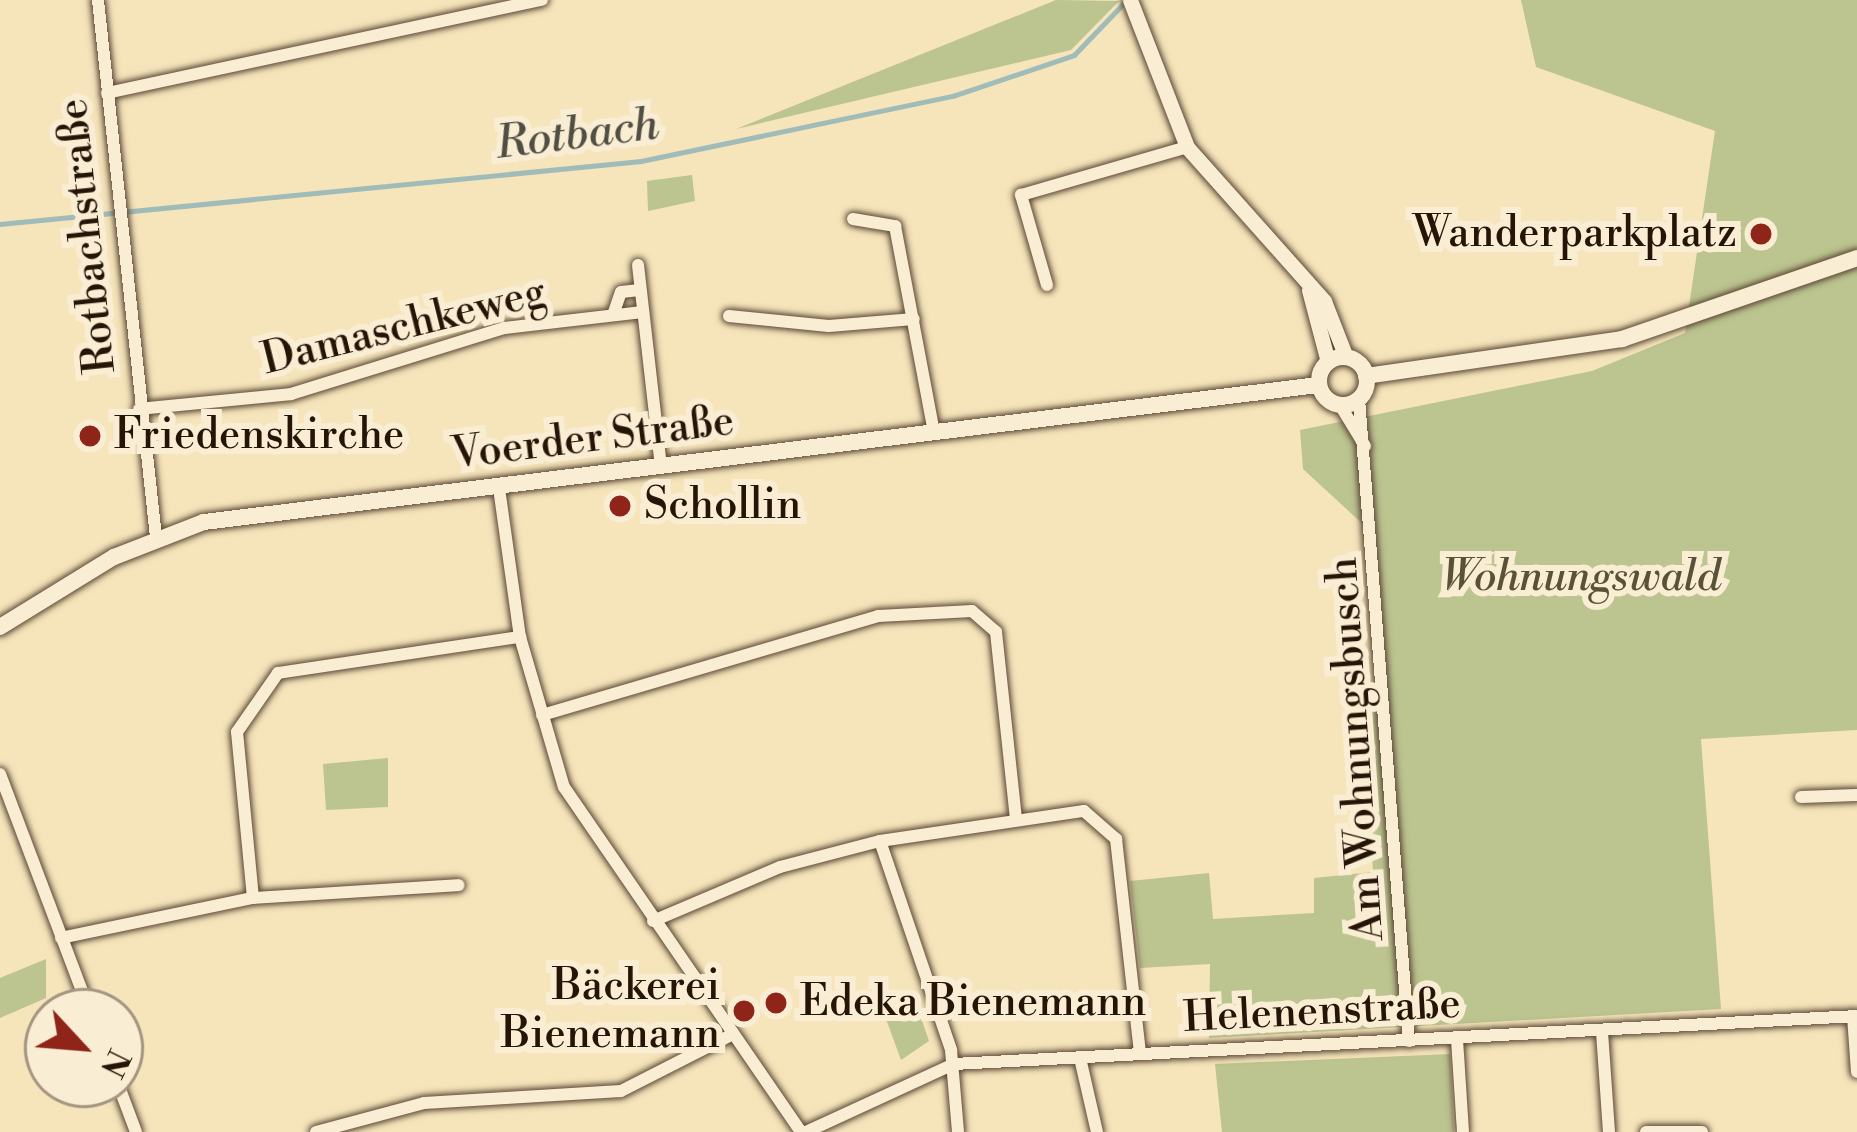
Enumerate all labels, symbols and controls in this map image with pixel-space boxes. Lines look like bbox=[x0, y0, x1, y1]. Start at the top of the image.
street label: Rotbachstraße bbox=[49, 96, 127, 376]
water label: Rotbach bbox=[493, 98, 661, 172]
place label: Wanderparkplatz bbox=[1413, 209, 1737, 259]
marker: Wanderparkplatz bbox=[1748, 221, 1774, 247]
street label: Damaschkeweg bbox=[257, 267, 551, 387]
street label: Voerder Straße bbox=[449, 397, 737, 481]
place label: Friedenskirche bbox=[114, 411, 404, 461]
marker: Friedenskirche bbox=[77, 423, 103, 449]
place label: Schollin bbox=[644, 481, 801, 531]
marker: Schollin bbox=[607, 493, 633, 519]
park label: Wohnungswald bbox=[1441, 553, 1721, 603]
street label: Am Wohnungsbusch bbox=[1318, 555, 1396, 943]
place label: Bäckerei Bienemann bbox=[501, 962, 720, 1060]
place label: Edeka Bienemann bbox=[800, 978, 1146, 1028]
street label: Helenenstraße bbox=[1182, 980, 1462, 1044]
north arrow bbox=[24, 988, 144, 1108]
marker: Edeka Bienemann bbox=[763, 990, 789, 1016]
marker: Bäckerei Bienemann bbox=[731, 998, 757, 1024]
text: N bbox=[90, 1042, 138, 1083]

